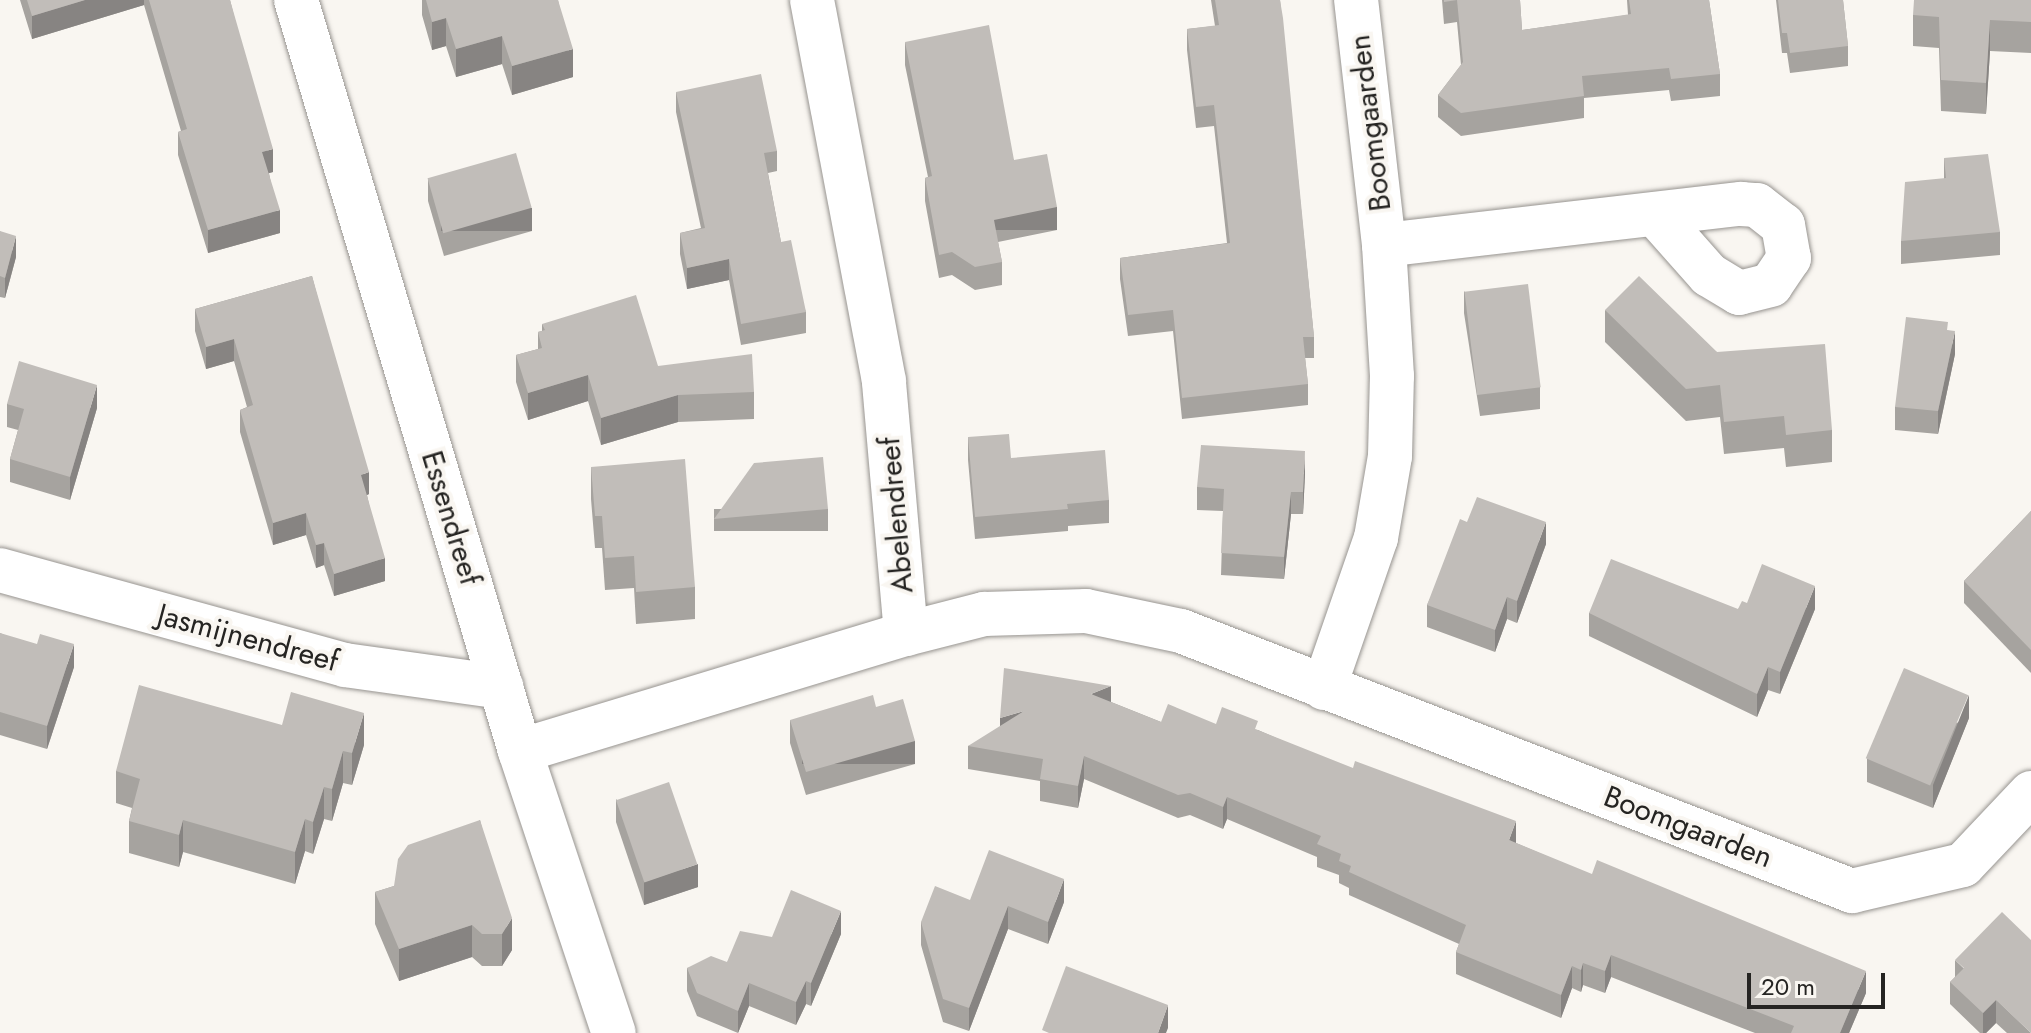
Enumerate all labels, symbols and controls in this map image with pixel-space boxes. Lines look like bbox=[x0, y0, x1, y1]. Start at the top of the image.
street label: Boomgaarden bbox=[1341, 33, 1399, 213]
street label: Abelendreef bbox=[871, 435, 921, 595]
street label: Essendreef bbox=[414, 447, 488, 589]
street label: Jasmijnendreef bbox=[154, 597, 342, 679]
street label: Boomgaarden bbox=[1599, 778, 1777, 876]
scale bar bbox=[1751, 957, 1889, 1007]
text: 20 m bbox=[1761, 969, 1815, 1004]

